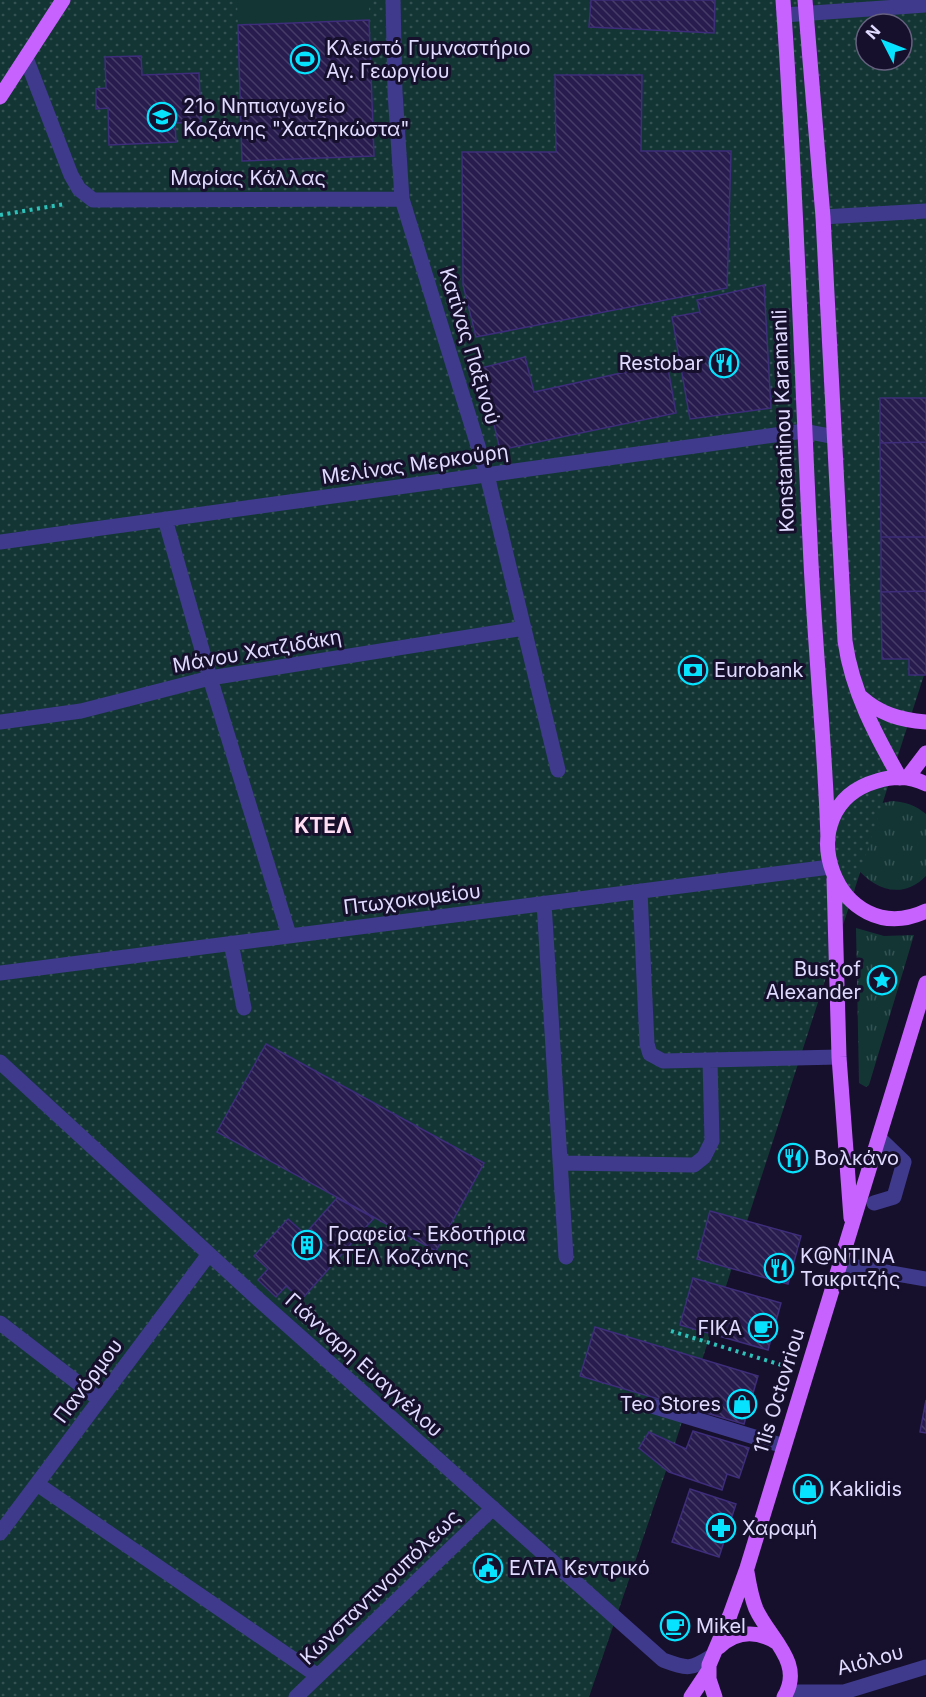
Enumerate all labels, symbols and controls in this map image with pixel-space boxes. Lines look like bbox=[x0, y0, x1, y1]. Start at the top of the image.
north arrow bbox=[854, 12, 914, 72]
text: N bbox=[861, 21, 884, 43]
place label: Κλειστό Γυμναστήριο Αγ. Γεωργίου bbox=[326, 36, 531, 83]
sports icon: Κλειστό Γυμναστήριο Αγ. Γεωργίου bbox=[289, 43, 321, 75]
place label: 21ο Νηπιαγωγείο Κοζάνης "Χατζηκώστα" bbox=[183, 94, 410, 141]
school or university icon: 21ο Νηπιαγωγείο Κοζάνης "Χατζηκώστα" bbox=[146, 101, 178, 133]
street label: Μαρίας Κάλλας bbox=[170, 166, 326, 190]
street label: Κατίνας Παξινού bbox=[435, 265, 505, 427]
street label: Konstantinou Karamanli bbox=[767, 309, 799, 533]
restaurant icon: Restobar bbox=[708, 347, 740, 379]
place label: Restobar bbox=[619, 351, 703, 375]
street label: Μελίνας Μερκούρη bbox=[320, 439, 510, 489]
street label: Μάνου Χατζιδάκη bbox=[171, 624, 343, 678]
bank icon: Eurobank bbox=[677, 654, 709, 686]
place label: Eurobank bbox=[714, 658, 804, 682]
district label: ΚΤΕΛ bbox=[294, 813, 352, 838]
street label: Πτωχοκομείου bbox=[342, 879, 482, 919]
place label: Bust of Alexander bbox=[766, 957, 862, 1004]
place icon: Bust of Alexander bbox=[866, 964, 898, 996]
restaurant icon: Βολκάνο bbox=[777, 1142, 809, 1174]
place label: Βολκάνο bbox=[814, 1146, 899, 1170]
place label: Γραφεία - Εκδοτήρια ΚΤΕΛ Κοζάνης bbox=[328, 1222, 526, 1269]
building icon: Γραφεία - Εκδοτήρια ΚΤΕΛ Κοζάνης bbox=[291, 1229, 323, 1261]
place label: Κ@ΝΤΙΝΑ Τσικριτζής bbox=[800, 1244, 900, 1291]
restaurant icon: Κ@ΝΤΙΝΑ Τσικριτζής bbox=[763, 1252, 795, 1284]
street label: Γιάνναρη Ευαγγέλου bbox=[280, 1288, 448, 1442]
cafe icon: FIKA bbox=[747, 1312, 779, 1344]
place label: FIKA bbox=[698, 1316, 742, 1340]
street label: 11is Octovriou bbox=[749, 1325, 809, 1457]
street label: Πανόρμου bbox=[49, 1334, 127, 1428]
shop icon: Teo Stores bbox=[726, 1388, 758, 1420]
place label: Teo Stores bbox=[620, 1392, 721, 1416]
shop icon: Kaklidis bbox=[792, 1473, 824, 1505]
place label: Kaklidis bbox=[829, 1477, 902, 1501]
street label: Κωνσταντινουπόλεως bbox=[295, 1504, 465, 1670]
pharmacy icon: Χαραμή bbox=[705, 1512, 737, 1544]
place label: Χαραμή bbox=[742, 1516, 817, 1540]
public building icon: ΕΛΤΑ Κεντρικό bbox=[472, 1552, 504, 1584]
place label: ΕΛΤΑ Κεντρικό bbox=[509, 1556, 650, 1580]
cafe icon: Mikel bbox=[659, 1610, 691, 1642]
place label: Mikel bbox=[696, 1614, 746, 1638]
street label: Αιόλου bbox=[834, 1640, 906, 1680]

